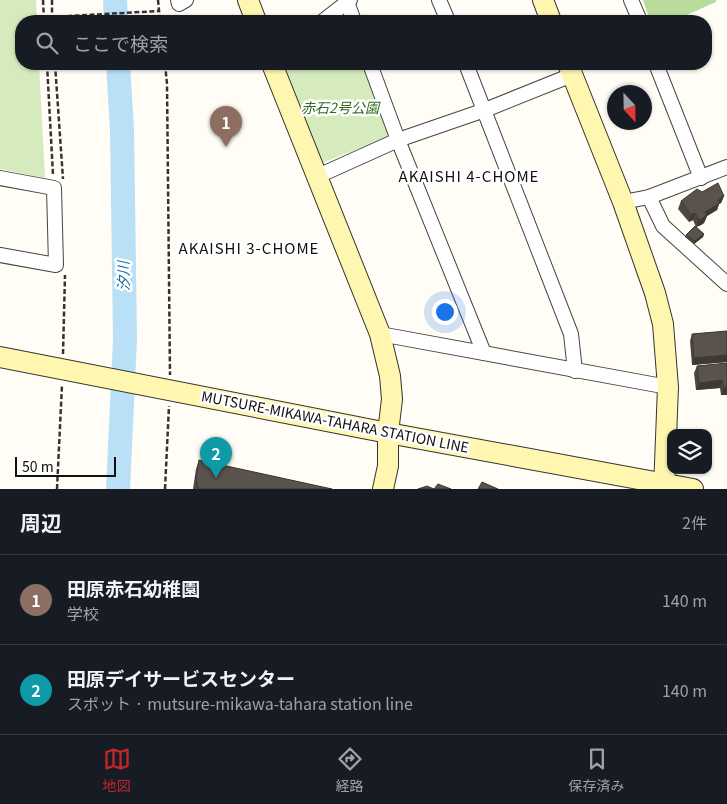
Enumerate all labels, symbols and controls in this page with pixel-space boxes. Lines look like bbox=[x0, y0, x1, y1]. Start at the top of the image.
search box bbox=[15, 15, 712, 70]
icon: search bbox=[33, 29, 61, 57]
text: ここで検索 bbox=[73, 29, 168, 56]
north arrow bbox=[607, 85, 652, 130]
park label: 赤石2号公園 bbox=[301, 97, 381, 117]
pin: 1 bbox=[210, 106, 242, 147]
district label: AKAISHI 4-CHOME bbox=[399, 165, 539, 186]
district label: AKAISHI 3-CHOME bbox=[179, 237, 319, 258]
water label: 汐川 bbox=[112, 259, 133, 291]
your location bbox=[432, 299, 458, 325]
street label: MUTSURE-MIKAWA-TAHARA STATION LINE bbox=[200, 385, 471, 457]
map controls bbox=[667, 429, 712, 474]
button: layers bbox=[667, 429, 712, 474]
pin: 2 bbox=[200, 437, 232, 478]
scale bar bbox=[15, 454, 116, 477]
text: 50 m bbox=[22, 456, 54, 476]
text: 周辺 bbox=[20, 507, 62, 537]
text: 2件 bbox=[682, 510, 707, 534]
text: 田原赤石幼稚園 bbox=[67, 574, 200, 601]
text: 1 bbox=[31, 588, 41, 612]
text: 140 m bbox=[662, 588, 707, 612]
text: 学校 bbox=[67, 601, 99, 625]
text: 田原デイサービスセンター bbox=[67, 664, 295, 691]
text: 2 bbox=[31, 678, 41, 702]
text: 140 m bbox=[662, 678, 707, 702]
text: スポット · mutsure-mikawa-tahara station line bbox=[67, 691, 413, 715]
tab: 地図 bbox=[103, 745, 131, 795]
tab: 経路 bbox=[336, 745, 364, 795]
tab: 保存済み bbox=[569, 745, 625, 795]

